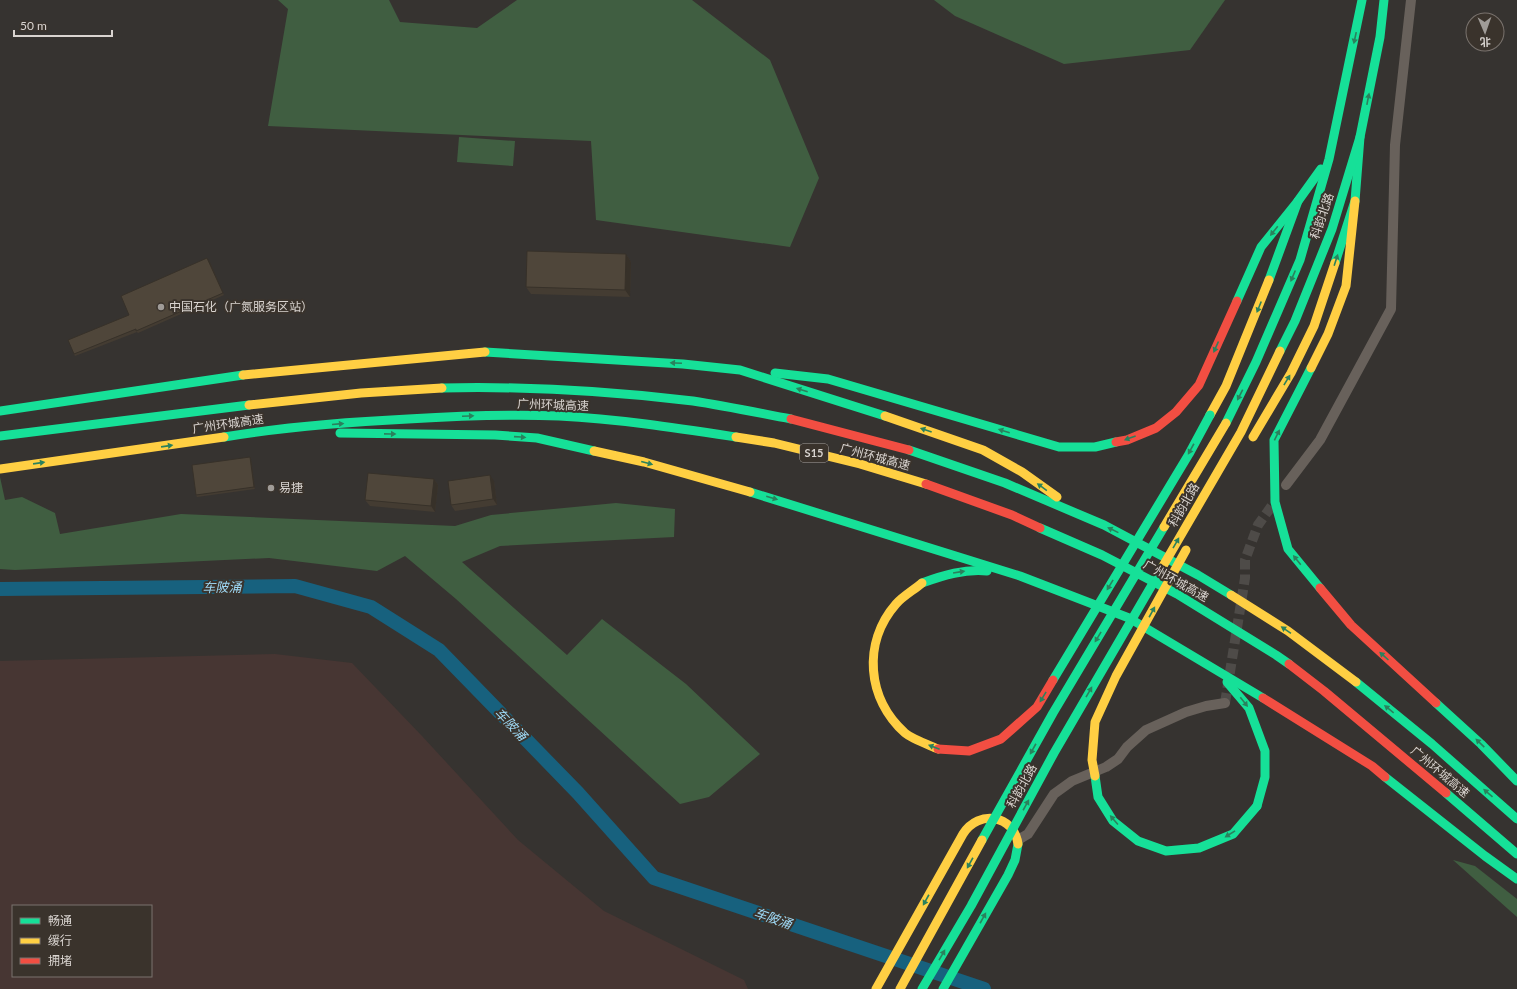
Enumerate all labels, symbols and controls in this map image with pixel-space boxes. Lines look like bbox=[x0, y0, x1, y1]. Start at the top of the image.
scale bar bbox=[14, 12, 112, 38]
north arrow bbox=[1465, 12, 1505, 52]
text: 50 m bbox=[20, 18, 47, 33]
one-way arrow bbox=[1351, 32, 1357, 45]
text: 北 bbox=[1480, 36, 1491, 49]
one-way arrow bbox=[1365, 93, 1371, 105]
street label: 科韵北路 bbox=[1307, 191, 1336, 241]
one-way arrow bbox=[1269, 226, 1278, 237]
one-way arrow bbox=[1333, 253, 1339, 265]
one-way arrow bbox=[1290, 271, 1296, 282]
place label: 中国石化（广氮服务区站） bbox=[169, 299, 313, 314]
one-way arrow bbox=[1256, 301, 1262, 312]
marker: 中国石化（广氮服务区站） bbox=[156, 302, 166, 312]
one-way arrow bbox=[1213, 342, 1219, 353]
one-way arrow bbox=[670, 360, 682, 367]
one-way arrow bbox=[1283, 374, 1290, 386]
one-way arrow bbox=[796, 387, 808, 393]
one-way arrow bbox=[1237, 389, 1243, 400]
street label: 广州环城高速 bbox=[517, 396, 589, 413]
street label: 广州环城高速 bbox=[191, 411, 265, 436]
one-way arrow bbox=[462, 412, 474, 419]
one-way arrow bbox=[332, 420, 344, 427]
one-way arrow bbox=[920, 426, 932, 432]
one-way arrow bbox=[997, 428, 1009, 434]
one-way arrow bbox=[1274, 430, 1280, 441]
one-way arrow bbox=[384, 431, 397, 437]
one-way arrow bbox=[514, 433, 526, 440]
one-way arrow bbox=[1124, 436, 1136, 442]
street label: 广州环城高速 bbox=[838, 440, 912, 473]
one-way arrow bbox=[161, 443, 173, 449]
road number: S15 bbox=[800, 444, 828, 462]
one-way arrow bbox=[1188, 444, 1195, 455]
one-way arrow bbox=[33, 460, 45, 466]
one-way arrow bbox=[641, 460, 653, 466]
place label: 易捷 bbox=[279, 480, 303, 495]
street label: 科韵北路 bbox=[1165, 480, 1202, 529]
marker: 易捷 bbox=[266, 483, 276, 493]
one-way arrow bbox=[1037, 483, 1047, 491]
one-way arrow bbox=[766, 496, 778, 502]
one-way arrow bbox=[1107, 527, 1118, 533]
one-way arrow bbox=[1172, 537, 1179, 549]
one-way arrow bbox=[1292, 554, 1301, 565]
street label: 广州环城高速 bbox=[1141, 557, 1211, 605]
one-way arrow bbox=[953, 569, 965, 575]
water label: 车陂涌 bbox=[202, 579, 244, 595]
one-way arrow bbox=[1106, 580, 1114, 590]
one-way arrow bbox=[1148, 606, 1155, 617]
one-way arrow bbox=[1281, 626, 1291, 634]
one-way arrow bbox=[1095, 631, 1102, 643]
one-way arrow bbox=[1379, 651, 1389, 660]
one-way arrow bbox=[1086, 686, 1093, 698]
one-way arrow bbox=[1040, 691, 1047, 703]
one-way arrow bbox=[1239, 697, 1248, 707]
water label: 车陂涌 bbox=[492, 704, 532, 745]
one-way arrow bbox=[1384, 705, 1394, 713]
one-way arrow bbox=[1475, 739, 1485, 748]
one-way arrow bbox=[928, 743, 940, 750]
one-way arrow bbox=[1030, 743, 1036, 755]
street label: 广州环城高速 bbox=[1408, 743, 1473, 801]
street label: 科韵北路 bbox=[1003, 761, 1040, 810]
one-way arrow bbox=[1483, 789, 1493, 798]
one-way arrow bbox=[1022, 799, 1029, 811]
one-way arrow bbox=[1109, 815, 1118, 825]
one-way arrow bbox=[1225, 830, 1236, 837]
one-way arrow bbox=[967, 857, 973, 869]
one-way arrow bbox=[922, 895, 929, 906]
water label: 车陂涌 bbox=[752, 904, 796, 933]
legend bbox=[12, 905, 152, 977]
text: 畅通 bbox=[48, 913, 72, 928]
one-way arrow bbox=[980, 913, 986, 924]
text: 缓行 bbox=[48, 933, 72, 948]
one-way arrow bbox=[938, 949, 945, 961]
text: 拥堵 bbox=[48, 953, 72, 968]

